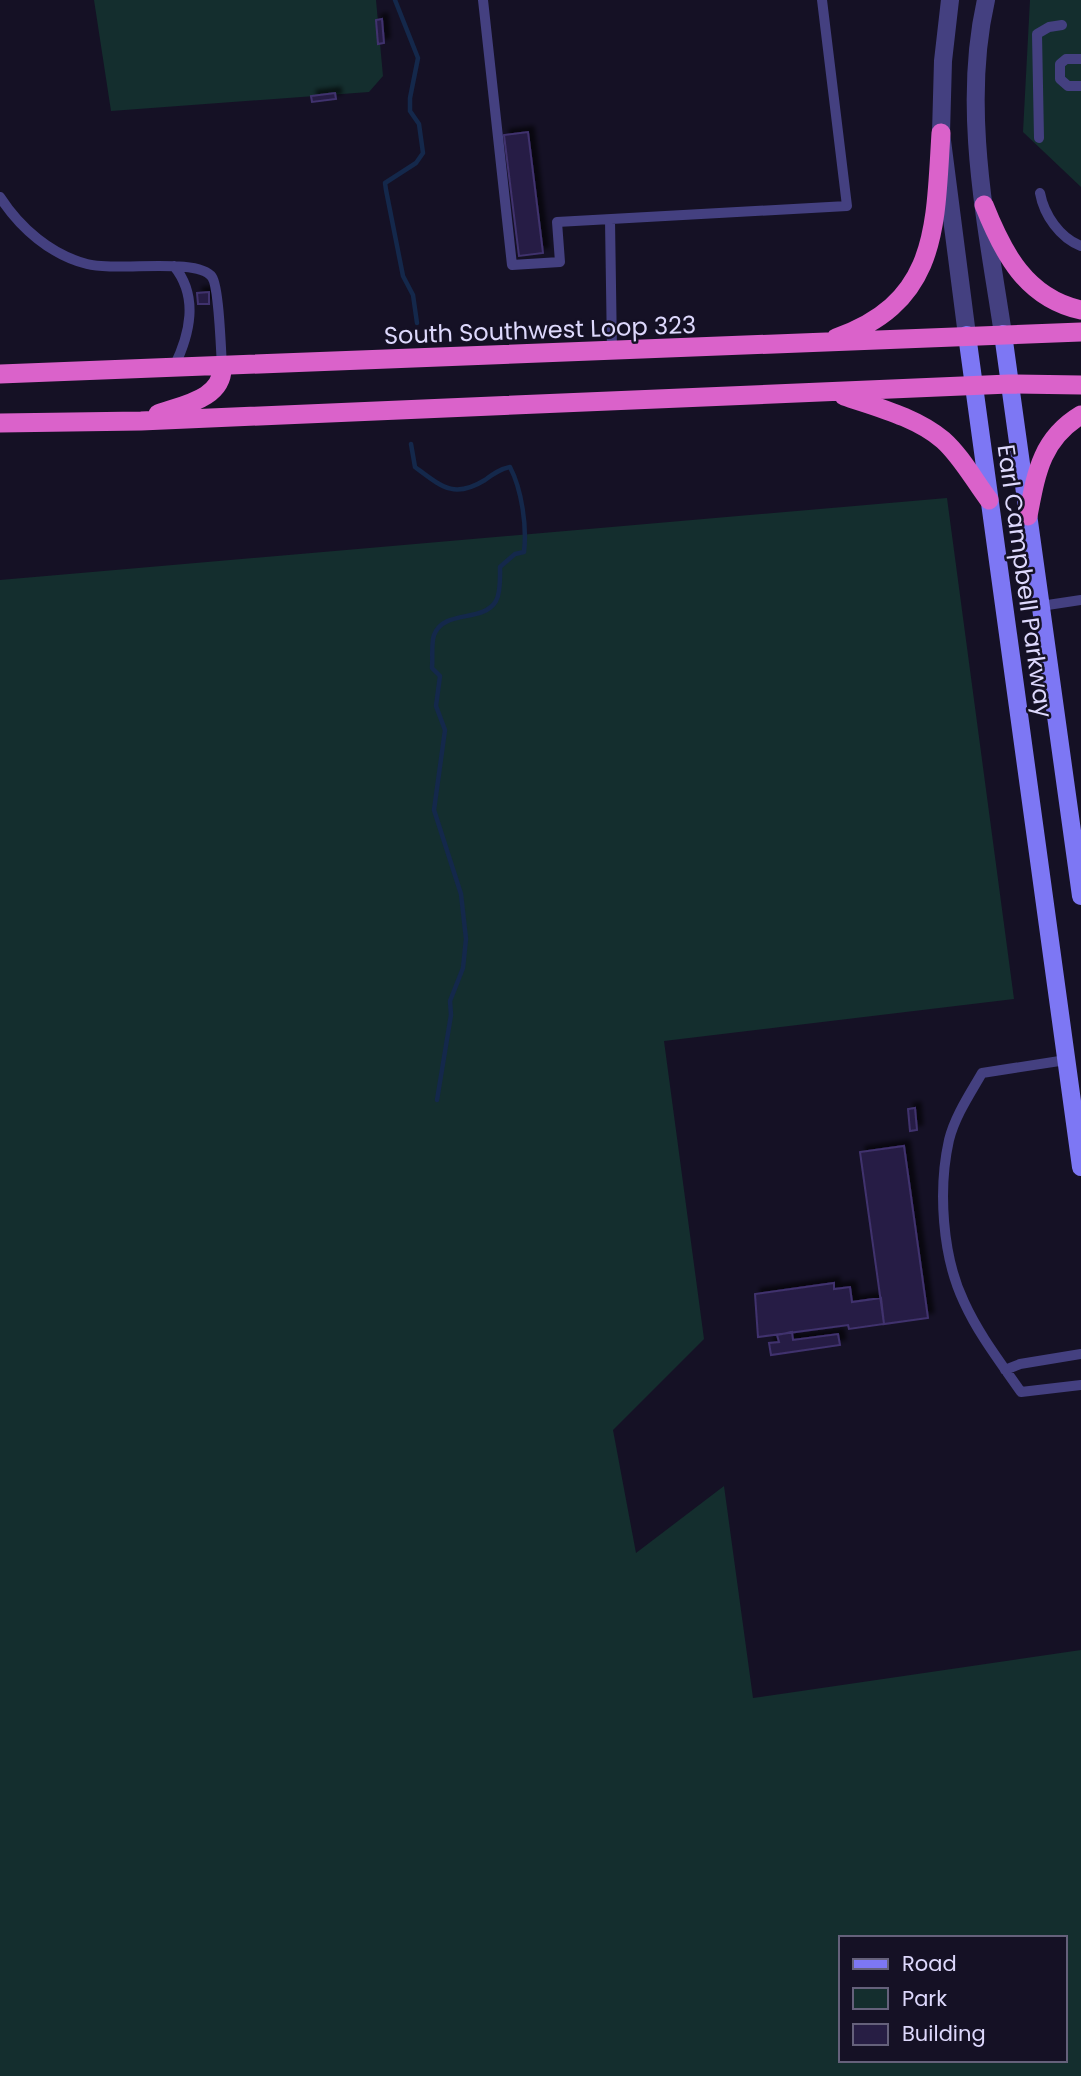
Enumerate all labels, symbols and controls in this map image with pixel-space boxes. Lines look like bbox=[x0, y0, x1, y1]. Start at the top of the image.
street label: South Southwest Loop 323 bbox=[383, 308, 697, 352]
street label: Earl Campbell Parkway bbox=[989, 442, 1061, 720]
legend bbox=[839, 1936, 1067, 2062]
text: Road bbox=[902, 1949, 957, 1978]
text: Park bbox=[902, 1984, 947, 2013]
text: Building bbox=[902, 2019, 986, 2048]

